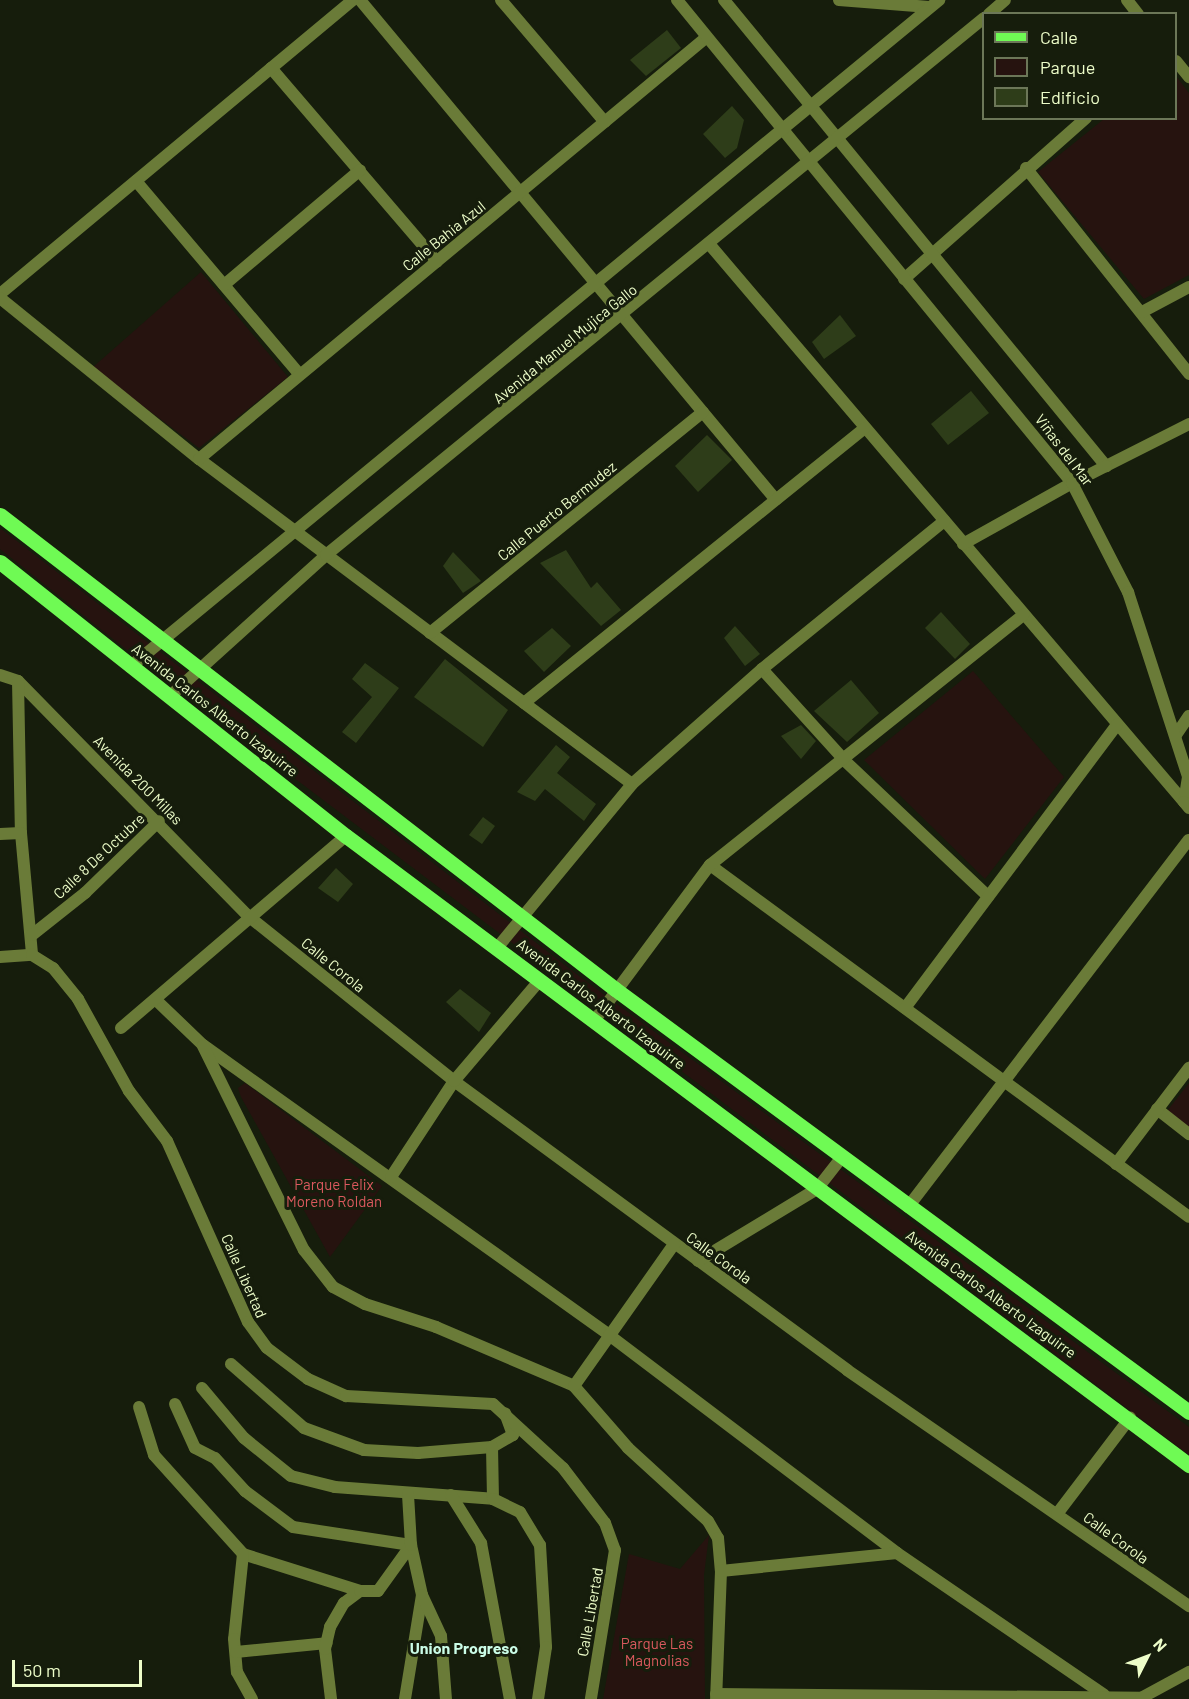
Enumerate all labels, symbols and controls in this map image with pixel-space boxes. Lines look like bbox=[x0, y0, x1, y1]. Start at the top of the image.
legend bbox=[982, 12, 1177, 120]
text: Calle bbox=[1040, 26, 1078, 48]
text: Parque bbox=[1040, 56, 1095, 78]
text: Edificio bbox=[1040, 86, 1100, 108]
street label: Calle Bahia Azul bbox=[399, 197, 489, 275]
street label: Avenida Manuel Mujica Gallo bbox=[489, 280, 641, 408]
street label: Viñas del Mar bbox=[1031, 411, 1097, 489]
street label: Calle Puerto Bermudez bbox=[494, 458, 620, 564]
street label: Avenida Carlos Alberto Izaguirre bbox=[128, 640, 302, 780]
street label: Avenida 200 Millas bbox=[90, 732, 186, 828]
street label: Calle 8 De Octubre bbox=[50, 809, 148, 903]
street label: Calle Corola bbox=[298, 934, 368, 996]
street label: Avenida Carlos Alberto Izaguirre bbox=[513, 935, 689, 1073]
park label: Parque Felix Moreno Roldan bbox=[286, 1175, 382, 1210]
street label: Avenida Carlos Alberto Izaguirre bbox=[902, 1226, 1080, 1362]
street label: Calle Corola bbox=[683, 1228, 755, 1288]
street label: Calle Libertad bbox=[217, 1231, 271, 1321]
street label: Calle Corola bbox=[1080, 1508, 1152, 1568]
street label: Calle Libertad bbox=[573, 1566, 607, 1658]
north arrow bbox=[1117, 1627, 1177, 1687]
park label: Parque Las Magnolias bbox=[621, 1634, 693, 1669]
text: N bbox=[1150, 1634, 1171, 1655]
district label: Union Progreso bbox=[410, 1638, 518, 1658]
scale bar bbox=[15, 1648, 146, 1686]
text: 50 m bbox=[23, 1659, 61, 1681]

